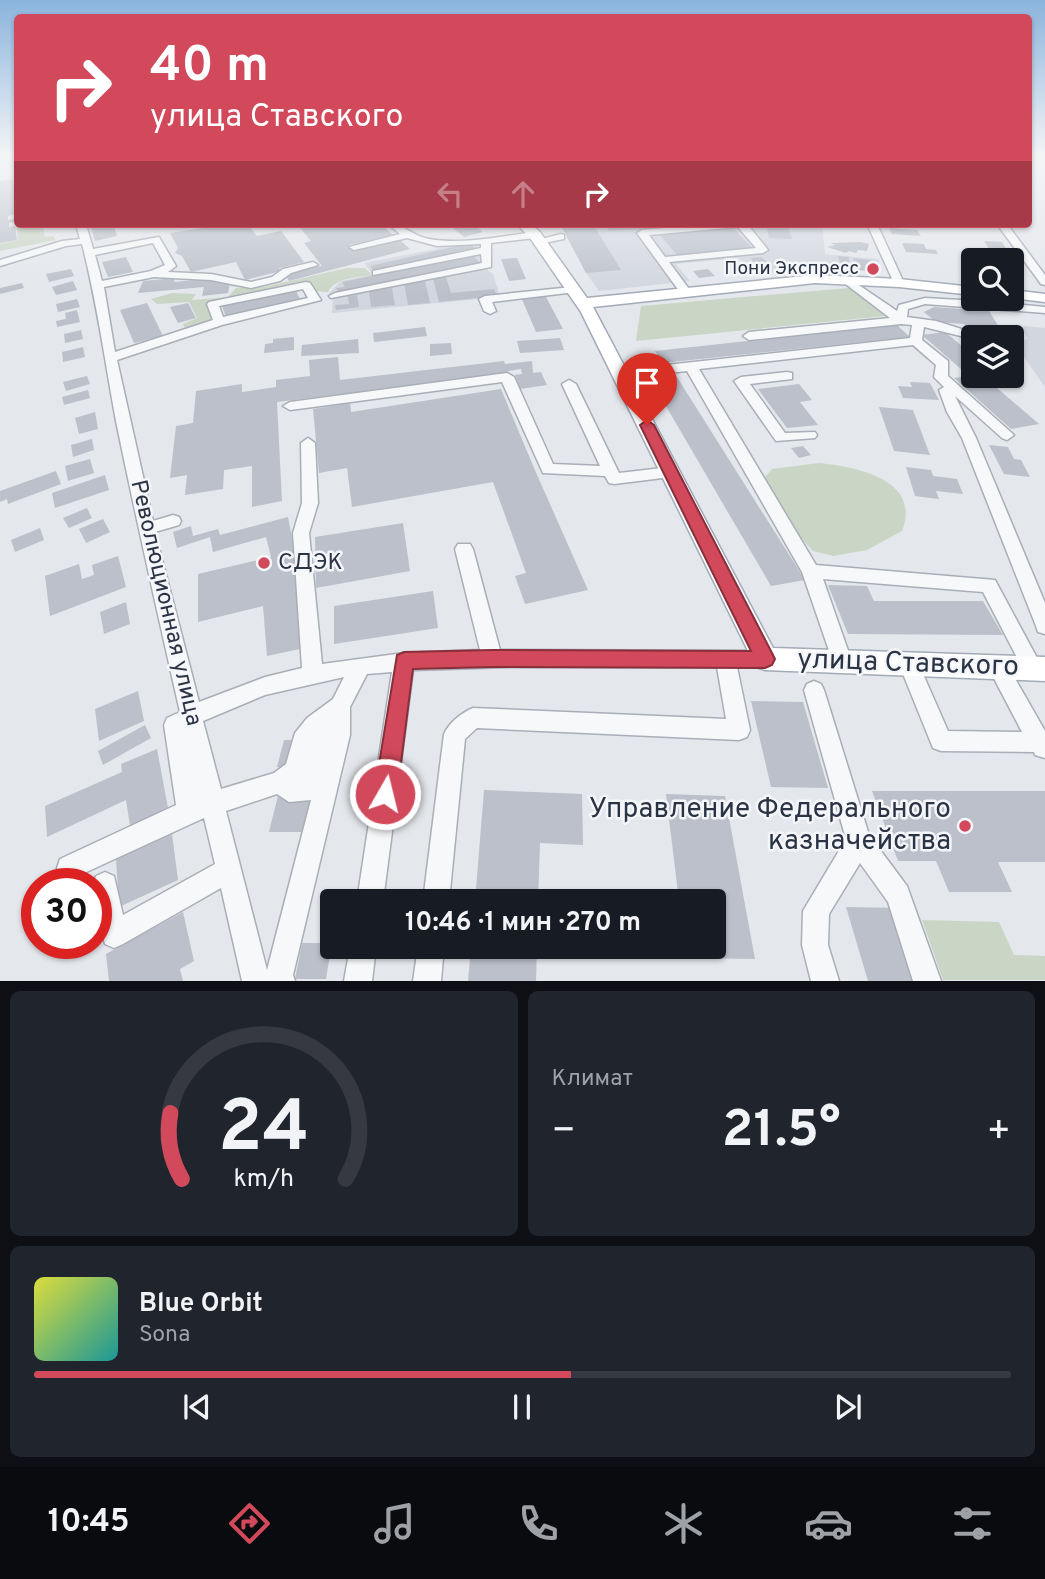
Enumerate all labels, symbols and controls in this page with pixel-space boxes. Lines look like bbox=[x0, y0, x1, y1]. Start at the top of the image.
text: 40 m bbox=[150, 37, 269, 99]
icon: right bbox=[35, 42, 126, 133]
text: улица Ставского bbox=[150, 98, 403, 138]
icon: left bbox=[431, 175, 469, 213]
icon: ahead bbox=[504, 175, 542, 213]
icon: right bbox=[577, 175, 615, 213]
map controls bbox=[961, 248, 1024, 388]
button: search bbox=[961, 248, 1024, 311]
place label: Пони Экспресс bbox=[724, 257, 859, 281]
marker: Пони Экспресс bbox=[865, 261, 881, 277]
button: layers bbox=[961, 325, 1024, 388]
pin bbox=[617, 353, 677, 425]
icon: arrive bbox=[628, 364, 666, 402]
street label: Революционная улица bbox=[123, 477, 207, 729]
place label: СДЭК bbox=[278, 549, 343, 578]
marker: СДЭК bbox=[256, 555, 272, 571]
street label: улица Ставского bbox=[797, 642, 1019, 686]
position arrow bbox=[348, 757, 422, 831]
place label: Управление Федерального казначейства bbox=[589, 792, 951, 860]
marker: Управление Федерального казначейства bbox=[957, 818, 973, 834]
speed limit sign: 30 bbox=[21, 868, 112, 959]
text: 10:46 · 1 мин · 270 m bbox=[405, 907, 641, 940]
text: Климат bbox=[552, 1065, 633, 1094]
text: 24 bbox=[218, 1086, 309, 1178]
text: 21.5° bbox=[722, 1099, 841, 1165]
text: − bbox=[552, 1108, 576, 1157]
text: + bbox=[986, 1108, 1011, 1157]
text: km/h bbox=[233, 1164, 294, 1196]
text: Blue Orbit bbox=[139, 1288, 263, 1321]
text: Sona bbox=[139, 1321, 190, 1350]
icon: previous bbox=[178, 1388, 216, 1426]
icon: pause bbox=[503, 1388, 541, 1426]
icon: next bbox=[829, 1388, 867, 1426]
icon: directions bbox=[225, 1499, 274, 1548]
icon: music bbox=[370, 1499, 419, 1548]
icon: phone bbox=[514, 1499, 563, 1548]
icon: climate bbox=[659, 1499, 708, 1548]
icon: car bbox=[804, 1499, 853, 1548]
icon: filters bbox=[948, 1499, 997, 1548]
text: 10:45 bbox=[48, 1503, 130, 1543]

